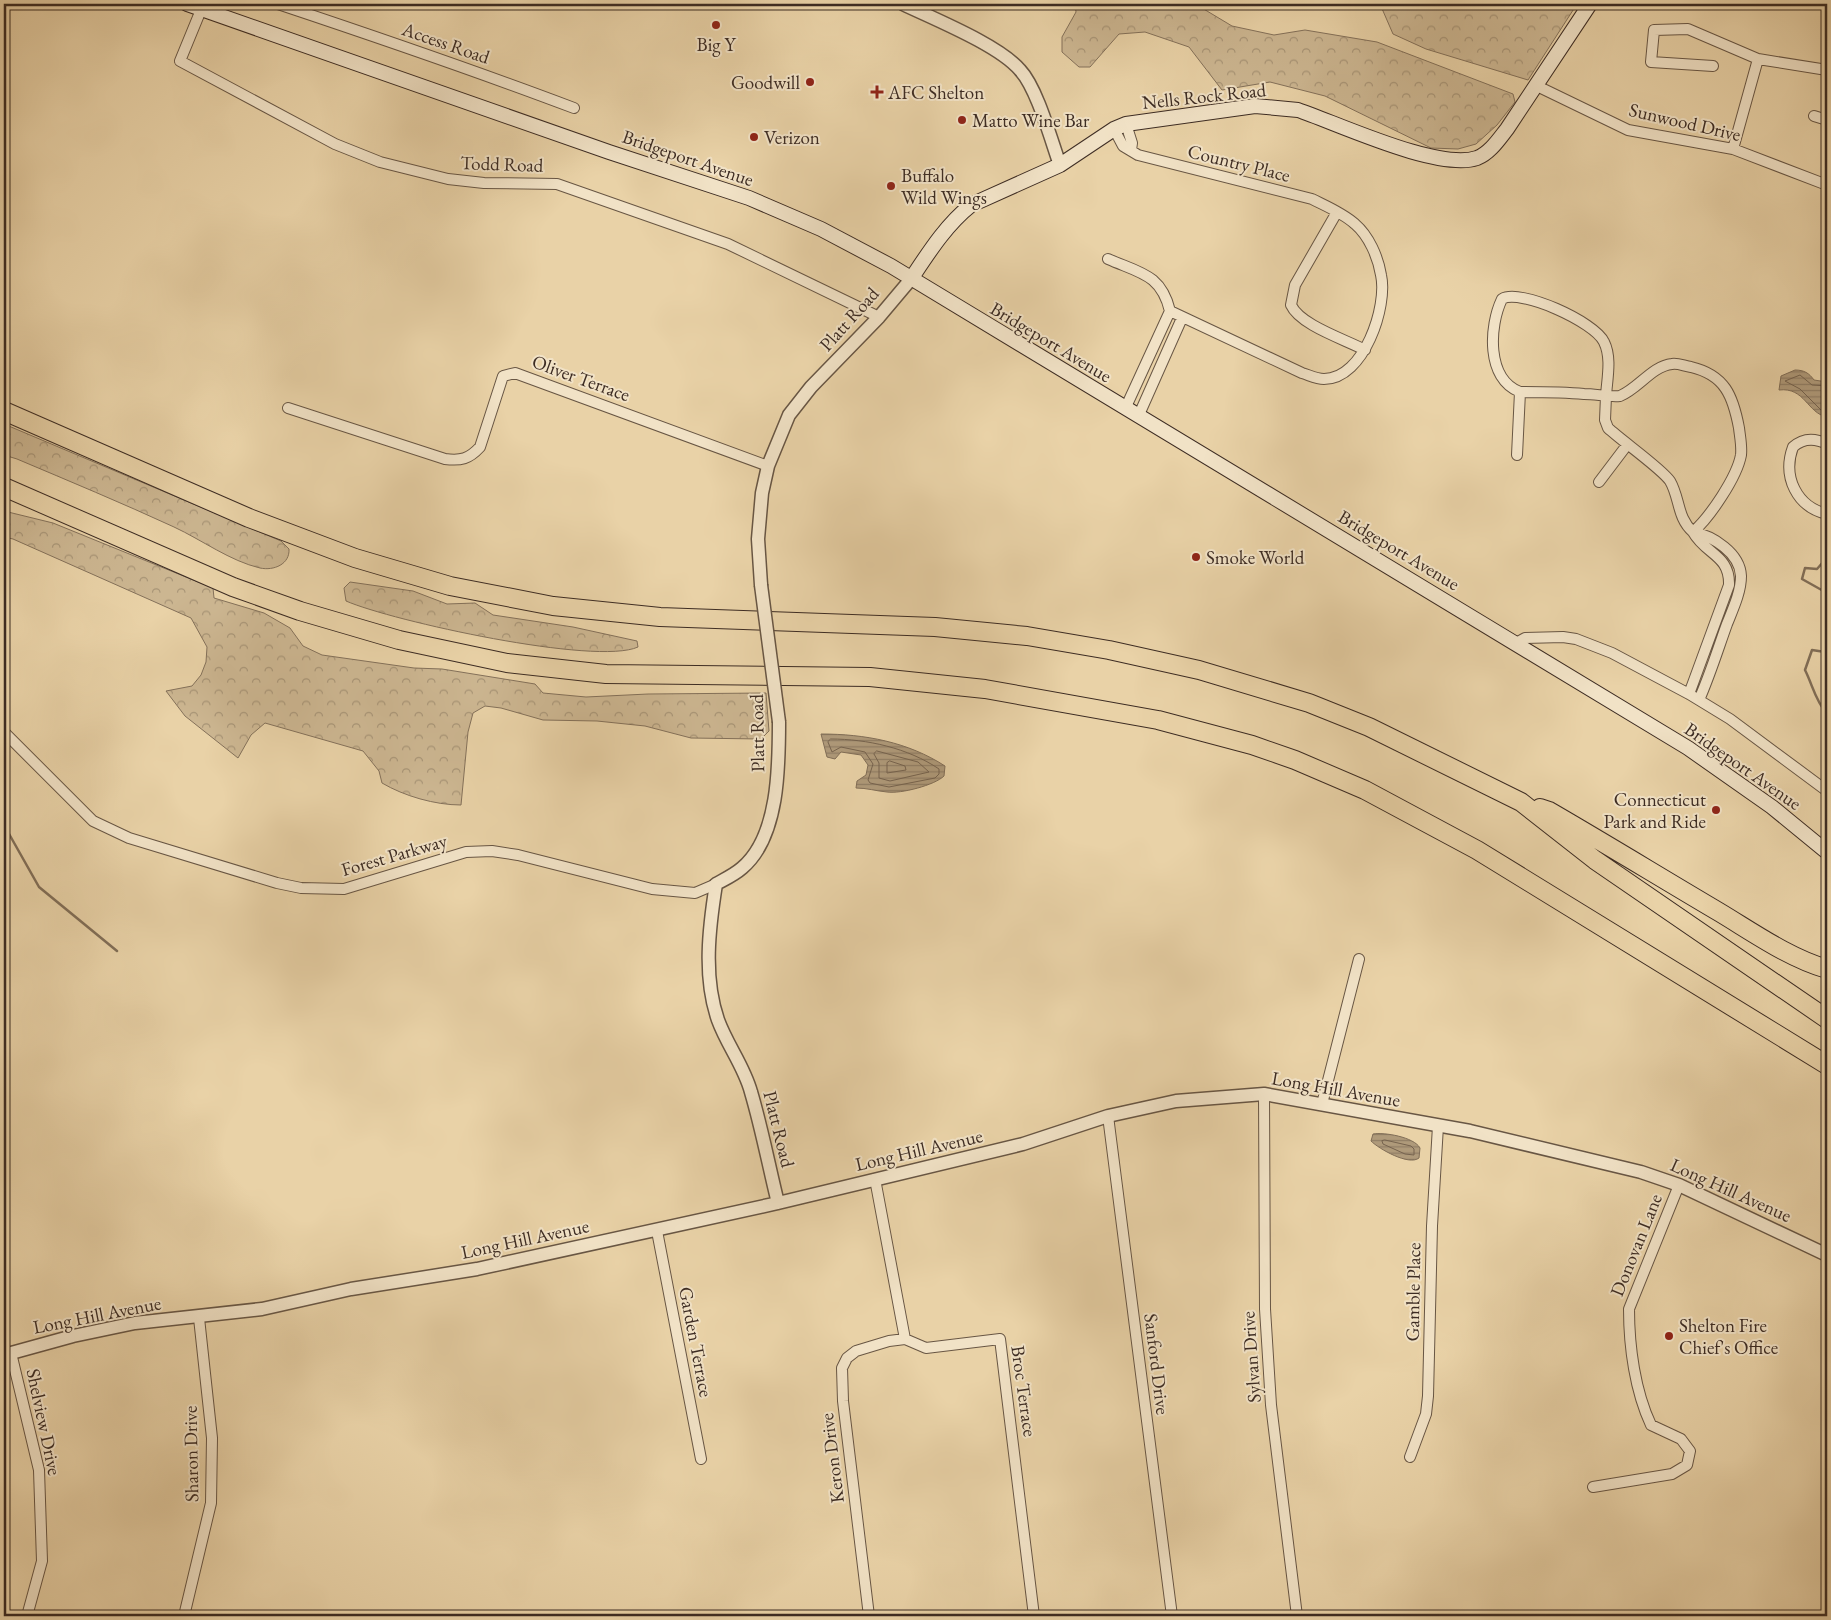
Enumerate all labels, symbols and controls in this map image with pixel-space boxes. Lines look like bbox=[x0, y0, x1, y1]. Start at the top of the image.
street label: Access Road bbox=[398, 16, 494, 70]
marker: Big Y bbox=[710, 19, 722, 31]
place label: Big Y bbox=[697, 32, 736, 57]
place label: Goodwill bbox=[731, 70, 800, 95]
marker: Goodwill bbox=[804, 76, 816, 88]
street label: Nells Rock Road bbox=[1141, 77, 1268, 115]
place label: AFC Shelton bbox=[887, 80, 984, 105]
marker: AFC Shelton bbox=[870, 85, 884, 99]
street label: Sunwood Drive bbox=[1627, 97, 1743, 147]
place label: Matto Wine Bar bbox=[972, 108, 1090, 133]
marker: Matto Wine Bar bbox=[956, 114, 968, 126]
street label: Bridgeport Avenue bbox=[619, 124, 757, 192]
place label: Verizon bbox=[764, 125, 820, 150]
marker: Verizon bbox=[748, 131, 760, 143]
street label: Country Place bbox=[1185, 138, 1293, 188]
street label: Todd Road bbox=[460, 150, 544, 178]
place label: Buffalo Wild Wings bbox=[901, 163, 987, 210]
marker: Buffalo Wild Wings bbox=[885, 180, 897, 192]
street label: Platt Road bbox=[814, 281, 885, 356]
street label: Bridgeport Avenue bbox=[986, 296, 1116, 388]
street label: Oliver Terrace bbox=[529, 349, 633, 407]
street label: Bridgeport Avenue bbox=[1334, 504, 1464, 596]
place label: Smoke World bbox=[1206, 545, 1305, 570]
marker: Smoke World bbox=[1190, 551, 1202, 563]
street label: Platt Road bbox=[744, 693, 770, 772]
street label: Bridgeport Avenue bbox=[1680, 716, 1806, 816]
place label: Connecticut Park and Ride bbox=[1604, 787, 1706, 834]
marker: Connecticut Park and Ride bbox=[1710, 804, 1722, 816]
street label: Forest Parkway bbox=[338, 828, 451, 882]
street label: Long Hill Avenue bbox=[1270, 1065, 1402, 1113]
street label: Platt Road bbox=[757, 1088, 801, 1170]
street label: Long Hill Avenue bbox=[853, 1123, 985, 1177]
street label: Long Hill Avenue bbox=[1666, 1152, 1796, 1228]
street label: Donovan Lane bbox=[1604, 1190, 1668, 1300]
street label: Long Hill Avenue bbox=[459, 1213, 591, 1265]
street label: Gamble Place bbox=[1400, 1242, 1426, 1342]
street label: Garden Terrace bbox=[673, 1285, 719, 1399]
street label: Long Hill Avenue bbox=[31, 1290, 163, 1340]
street label: Sylvan Drive bbox=[1235, 1310, 1267, 1404]
street label: Sanford Drive bbox=[1138, 1312, 1176, 1416]
place label: Shelton Fire Chief's Office bbox=[1679, 1313, 1778, 1360]
marker: Shelton Fire Chief's Office bbox=[1663, 1330, 1675, 1342]
street label: Broc Terrace bbox=[1005, 1344, 1043, 1438]
street label: Shelview Drive bbox=[21, 1366, 67, 1478]
street label: Sharon Drive bbox=[178, 1406, 204, 1502]
street label: Keron Drive bbox=[814, 1412, 850, 1504]

